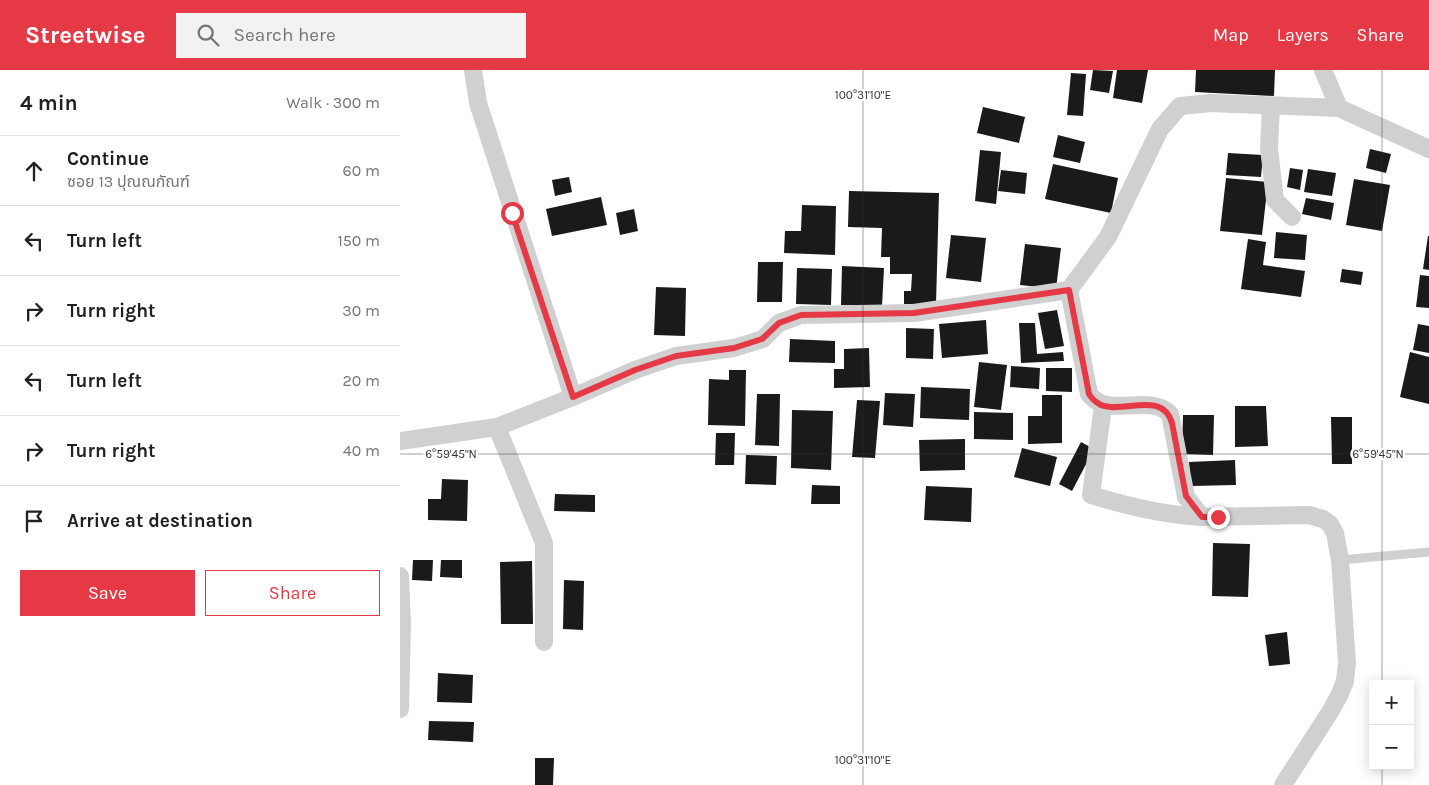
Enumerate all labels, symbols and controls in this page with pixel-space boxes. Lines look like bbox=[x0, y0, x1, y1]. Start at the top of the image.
search box bbox=[176, 13, 526, 58]
text: Streetwise bbox=[25, 21, 146, 49]
icon: search bbox=[194, 21, 222, 49]
text: Search here bbox=[234, 24, 336, 46]
text: Map bbox=[1213, 24, 1249, 46]
text: Layers bbox=[1277, 24, 1329, 46]
text: Share bbox=[1357, 24, 1404, 46]
text: 100°31'10"E bbox=[835, 88, 891, 102]
text: 4 min bbox=[20, 91, 78, 115]
text: Walk · 300 m bbox=[286, 93, 380, 112]
text: Continue bbox=[67, 148, 149, 170]
icon: ahead bbox=[20, 157, 48, 185]
text: 60 m bbox=[343, 161, 380, 180]
text: ซอย 13 ปุณณกัณฑ์ bbox=[67, 172, 190, 191]
route start bbox=[501, 202, 524, 225]
icon: left bbox=[20, 227, 48, 255]
text: Turn left bbox=[67, 230, 142, 252]
text: 150 m bbox=[337, 231, 380, 250]
icon: right bbox=[20, 297, 48, 325]
text: Turn right bbox=[67, 300, 156, 322]
text: 30 m bbox=[342, 301, 380, 320]
icon: left bbox=[20, 367, 48, 395]
text: Turn left bbox=[67, 370, 142, 392]
text: 20 m bbox=[342, 371, 380, 390]
icon: right bbox=[20, 437, 48, 465]
text: Turn right bbox=[67, 440, 156, 462]
text: 40 m bbox=[343, 441, 380, 460]
text: 6°59'45"N bbox=[425, 447, 477, 461]
text: 6°59'45"N bbox=[1352, 447, 1404, 461]
route end bbox=[1207, 506, 1230, 529]
icon: arrive bbox=[20, 507, 48, 535]
text: Arrive at destination bbox=[67, 510, 253, 532]
button: Save bbox=[20, 570, 195, 616]
button: Share bbox=[205, 570, 380, 616]
map controls bbox=[1369, 680, 1414, 770]
button: + bbox=[1369, 680, 1414, 725]
button: − bbox=[1369, 725, 1414, 770]
text: 100°31'10"E bbox=[835, 753, 891, 767]

